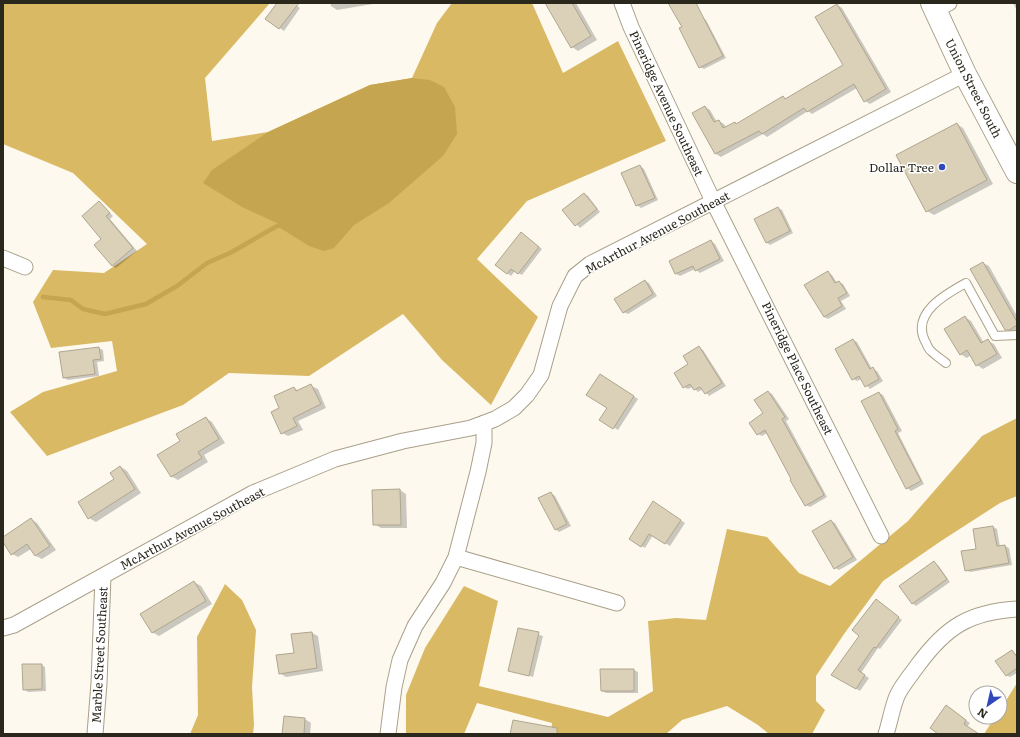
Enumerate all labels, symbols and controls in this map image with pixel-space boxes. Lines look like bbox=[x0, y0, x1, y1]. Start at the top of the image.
street label: Pineridge Avenue Southeast bbox=[625, 27, 709, 179]
street label: Union Street South bbox=[941, 35, 1007, 141]
place label: Dollar Tree bbox=[869, 158, 934, 176]
marker: Dollar Tree bbox=[937, 162, 947, 172]
street label: McArthur Avenue Southeast bbox=[581, 186, 733, 278]
street label: Pineridge Place Southeast bbox=[758, 298, 838, 438]
street label: McArthur Avenue Southeast bbox=[116, 482, 268, 574]
street label: Marble Street Southeast bbox=[86, 586, 112, 724]
north arrow bbox=[968, 685, 1008, 725]
text: N bbox=[974, 705, 990, 723]

